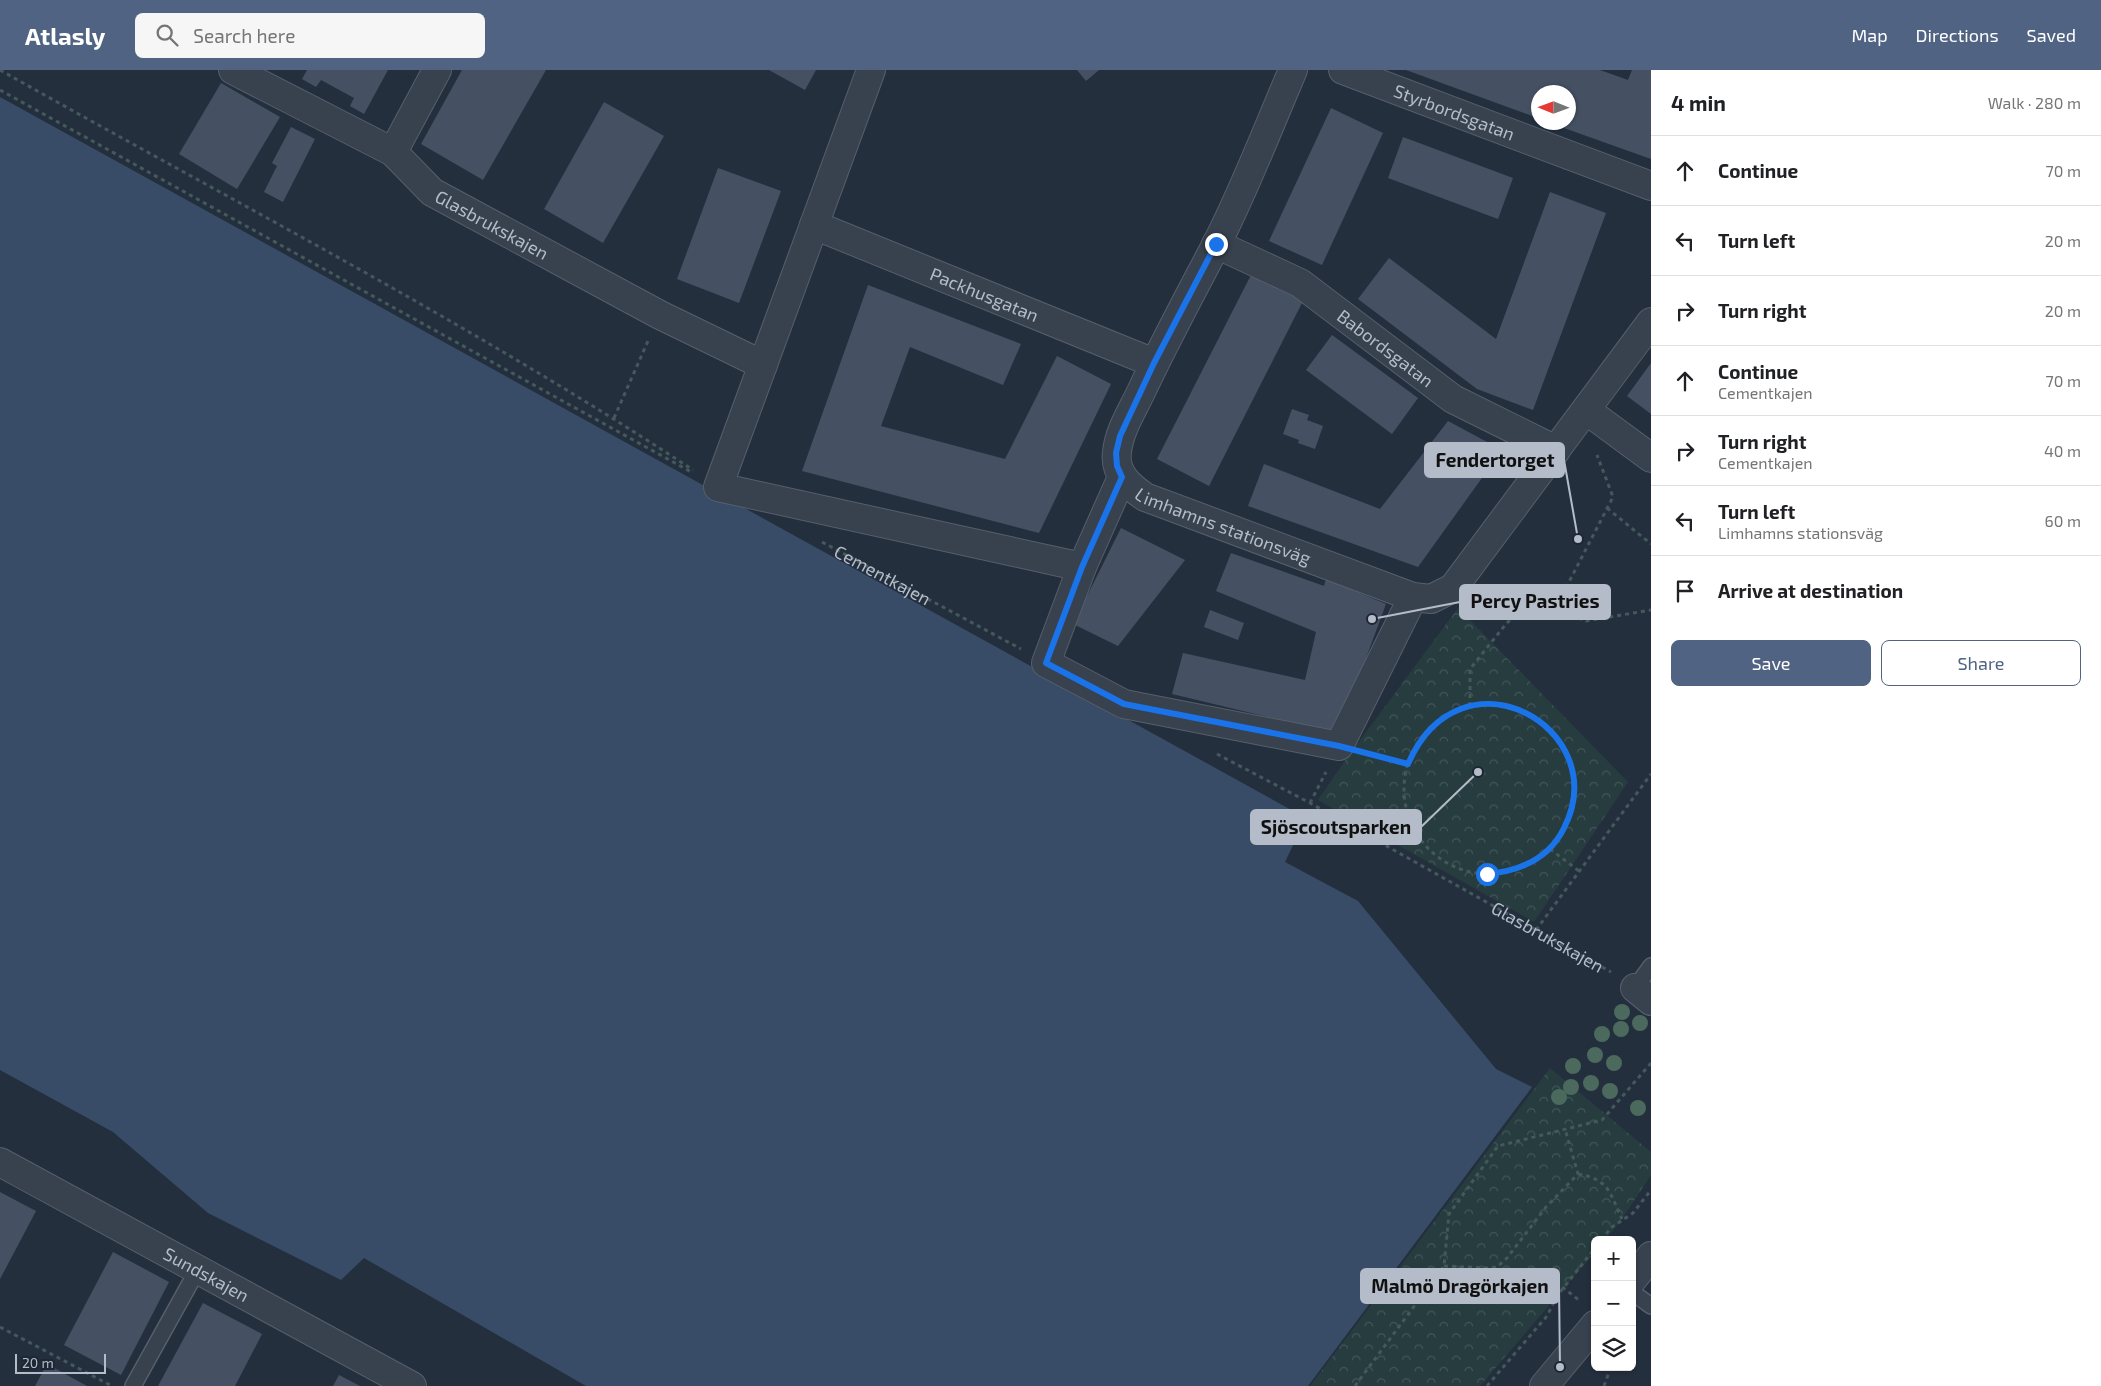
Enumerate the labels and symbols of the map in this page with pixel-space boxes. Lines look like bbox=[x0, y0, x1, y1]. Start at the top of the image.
street label: Styrbordsgatan bbox=[1391, 79, 1518, 145]
north arrow bbox=[1531, 85, 1576, 130]
street label: Glasbrukskajen bbox=[432, 185, 553, 264]
route end bbox=[1205, 233, 1228, 256]
street label: Packhusgatan bbox=[927, 262, 1042, 326]
street label: Babordsgatan bbox=[1333, 304, 1438, 391]
callout: Fendertorget bbox=[1425, 443, 1564, 477]
text: Fendertorget bbox=[1435, 448, 1555, 471]
street label: Limhamns stationsväg bbox=[1131, 483, 1314, 569]
street label: Cementkajen bbox=[831, 540, 935, 610]
callout: Percy Pastries bbox=[1460, 585, 1610, 619]
text: Percy Pastries bbox=[1471, 589, 1600, 613]
callout: Sjöscoutsparken bbox=[1251, 810, 1421, 844]
text: Sjöscoutsparken bbox=[1261, 815, 1411, 838]
route start bbox=[1476, 863, 1499, 886]
street label: Glasbrukskajen bbox=[1488, 896, 1608, 977]
street label: Sundskajen bbox=[160, 1242, 253, 1306]
callout: Malmö Dragörkajen bbox=[1361, 1269, 1559, 1303]
text: Malmö Dragörkajen bbox=[1371, 1274, 1549, 1297]
scale bar bbox=[15, 1351, 106, 1374]

